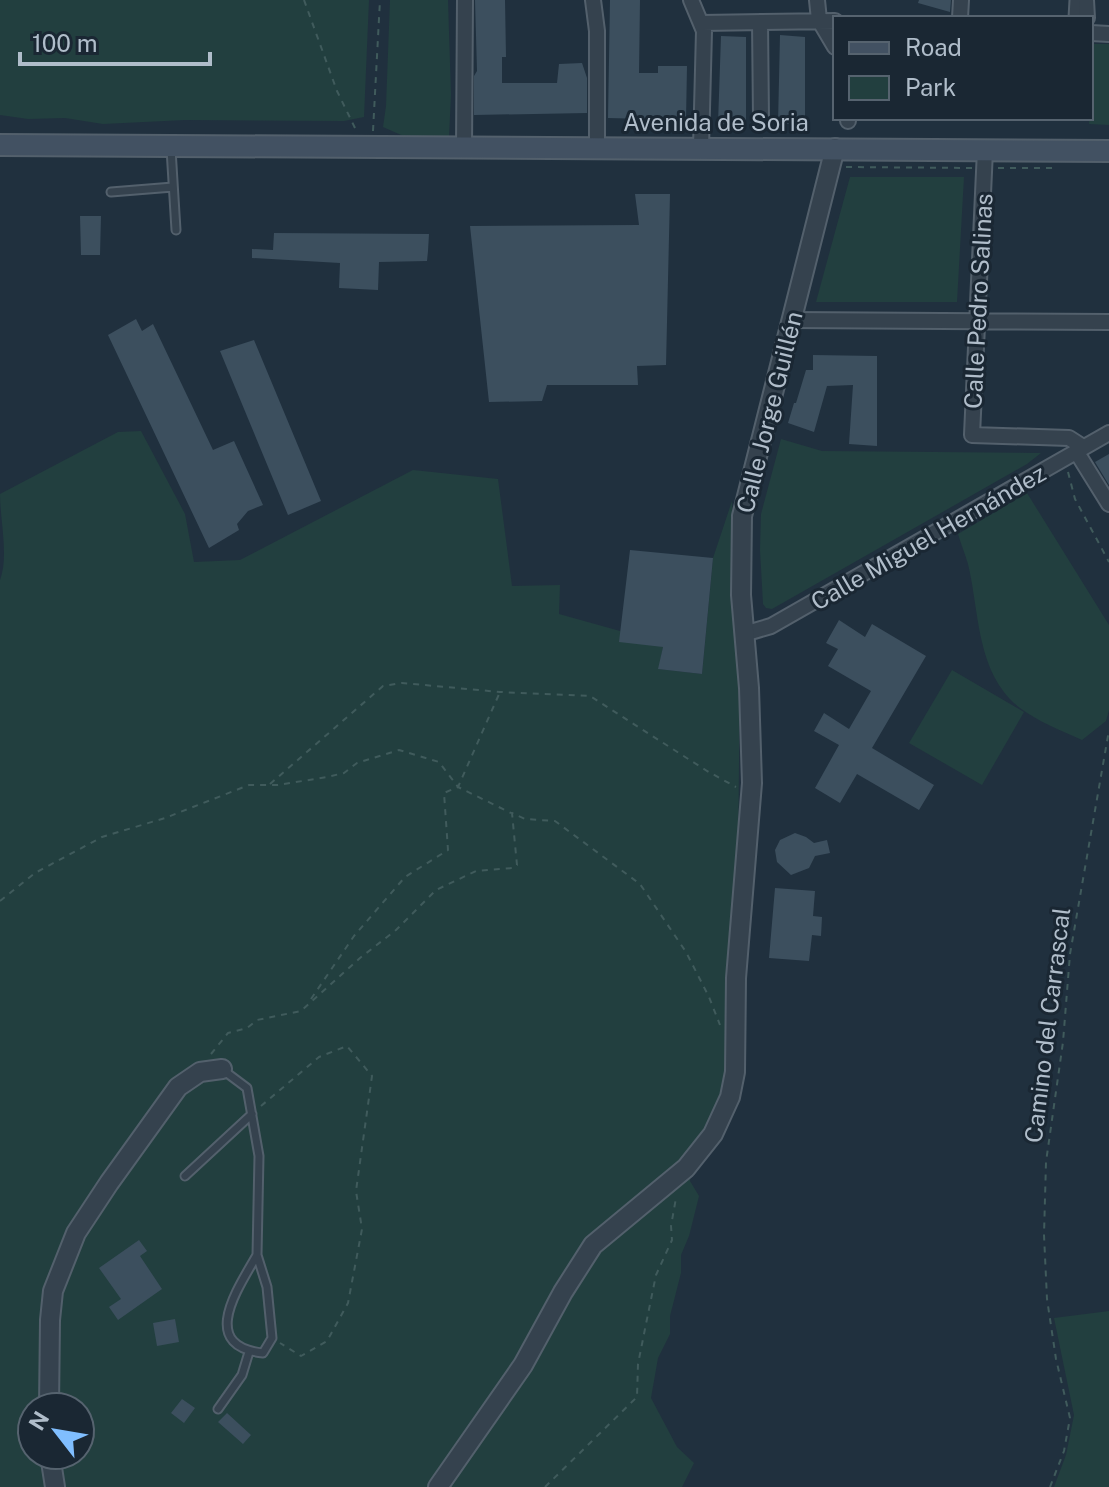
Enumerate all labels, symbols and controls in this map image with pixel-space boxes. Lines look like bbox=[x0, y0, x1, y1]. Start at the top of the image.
scale bar bbox=[20, 16, 210, 66]
legend bbox=[833, 16, 1093, 120]
text: 100 m bbox=[32, 29, 98, 57]
text: Road bbox=[905, 33, 962, 61]
text: Park bbox=[905, 73, 956, 101]
street label: Avenida de Soria bbox=[623, 108, 809, 136]
street label: Calle Pedro Salinas bbox=[958, 193, 998, 409]
street label: Calle Jorge Guillén bbox=[730, 308, 808, 516]
street label: Calle Miguel Hernández bbox=[806, 458, 1050, 616]
street label: Camino del Carrascal bbox=[1019, 906, 1075, 1144]
north arrow bbox=[16, 1391, 96, 1471]
text: N bbox=[23, 1407, 54, 1435]

